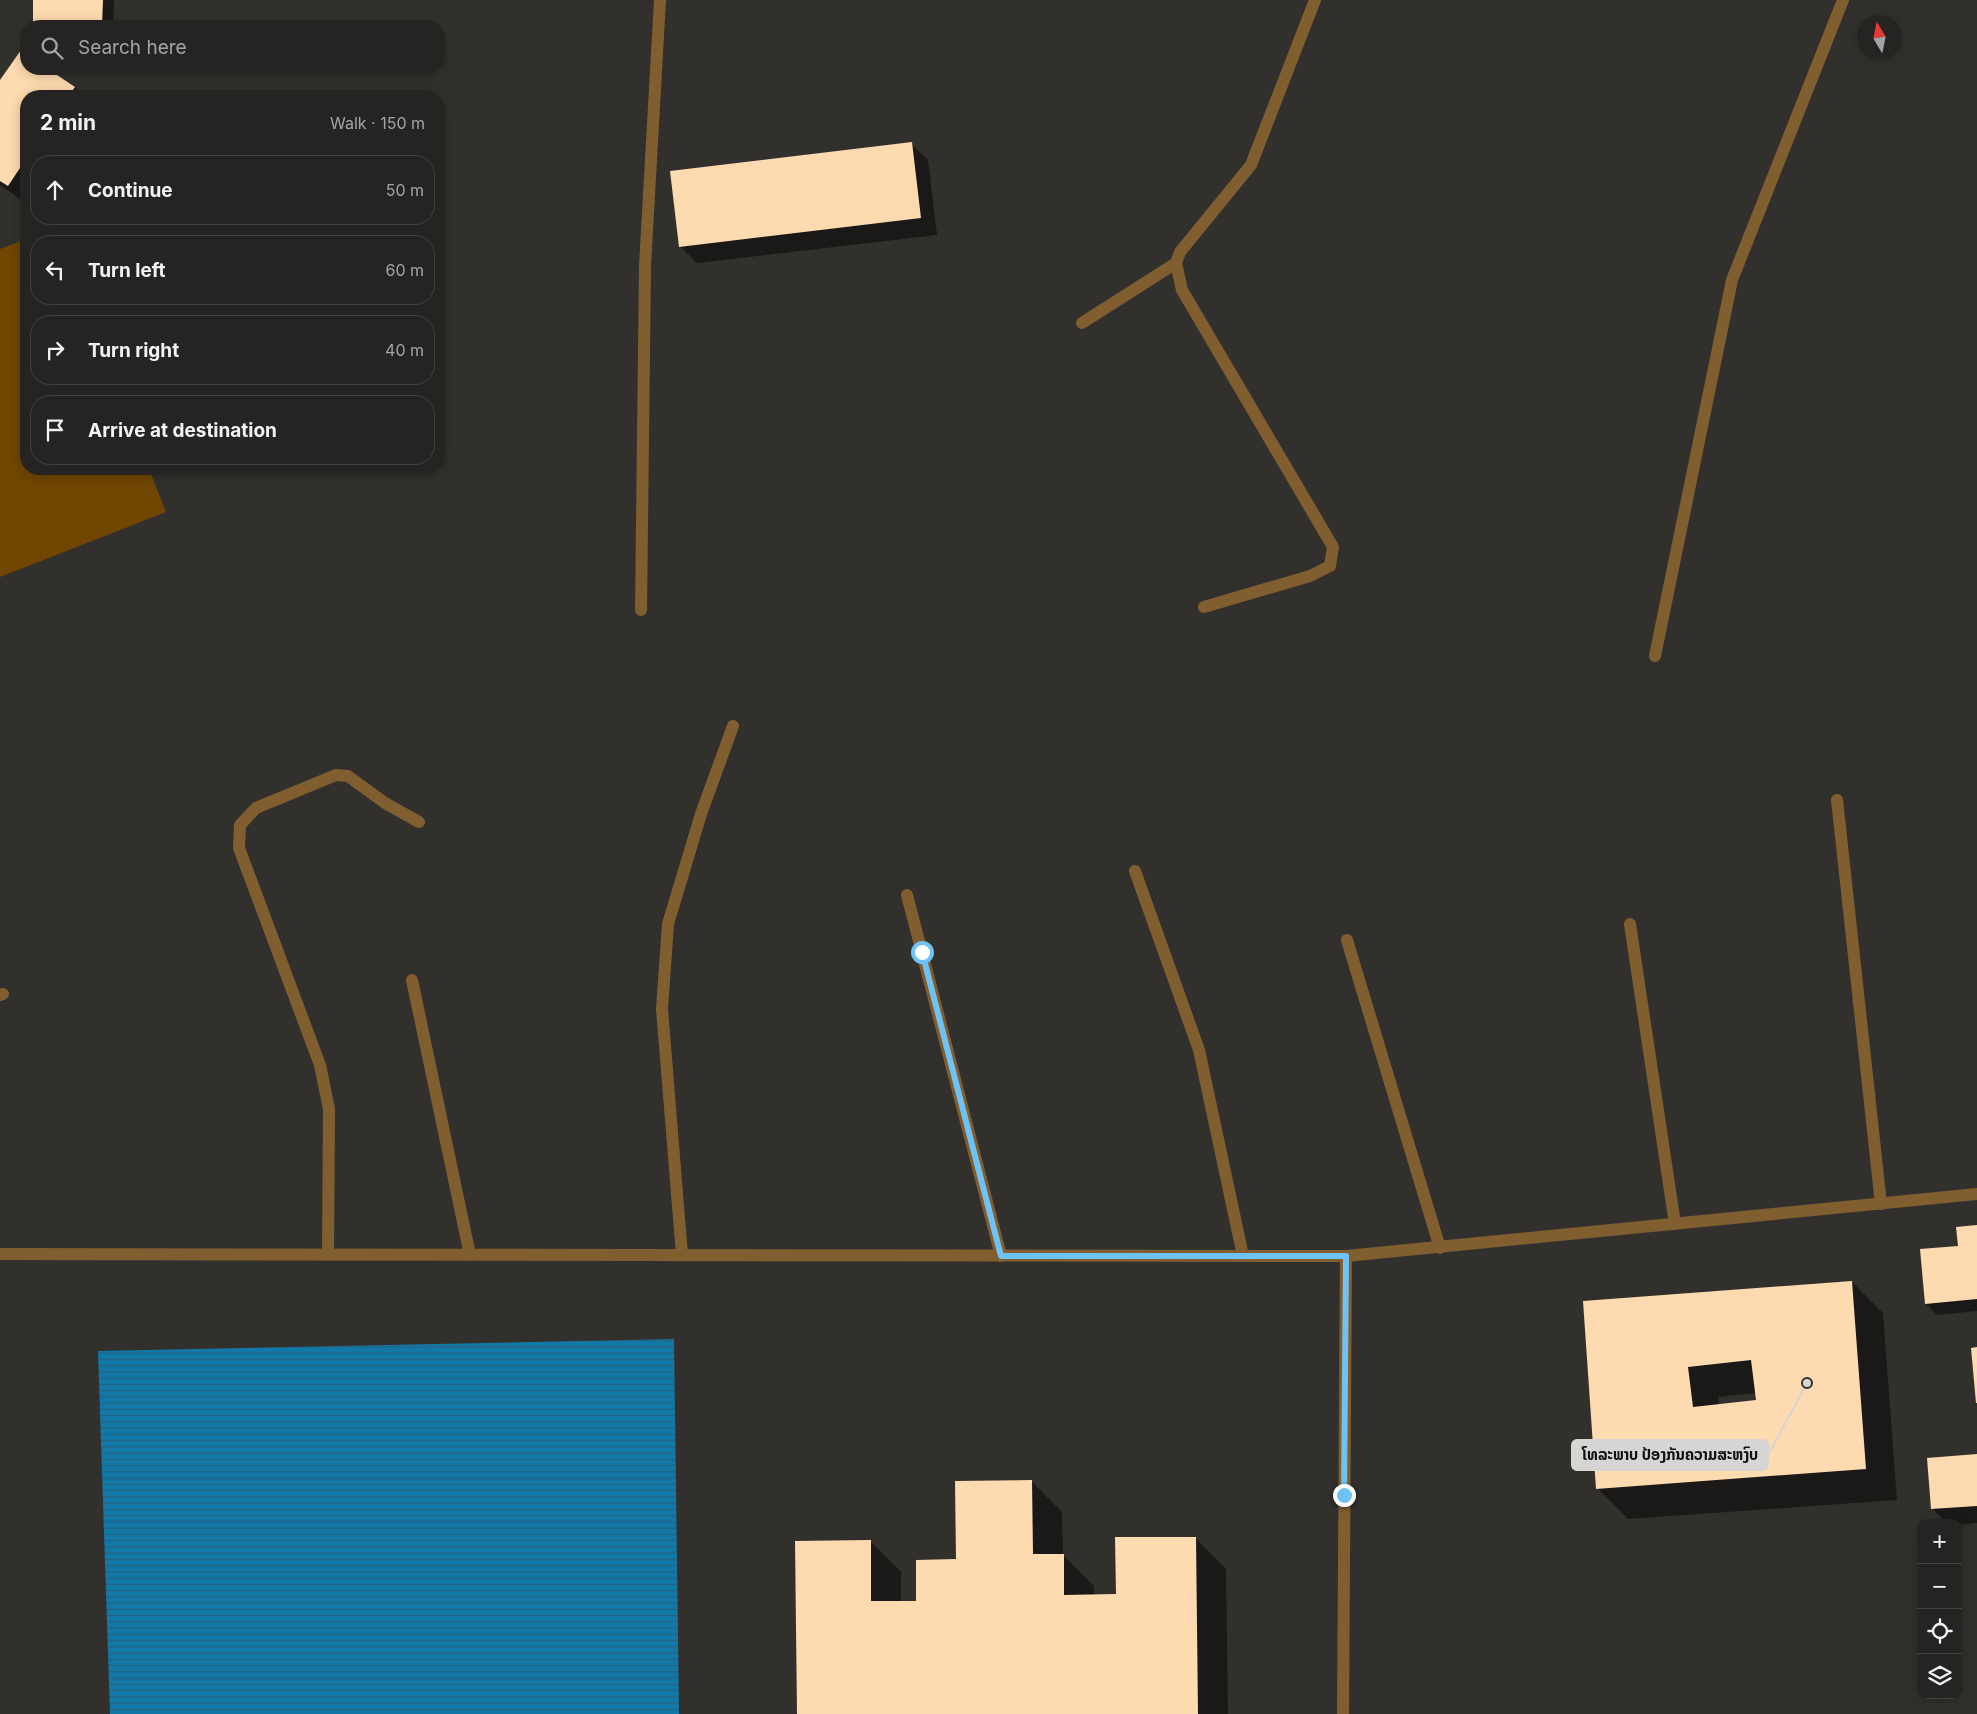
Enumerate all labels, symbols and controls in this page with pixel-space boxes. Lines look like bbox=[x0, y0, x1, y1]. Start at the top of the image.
north arrow bbox=[1857, 15, 1902, 60]
search box bbox=[20, 20, 445, 75]
icon: search bbox=[38, 34, 66, 62]
text: Search here bbox=[78, 36, 187, 59]
text: 2 min bbox=[40, 110, 96, 135]
text: Walk · 150 m bbox=[330, 113, 425, 133]
icon: ahead bbox=[41, 176, 69, 204]
text: Continue bbox=[88, 179, 173, 202]
text: 50 m bbox=[386, 180, 424, 200]
icon: left bbox=[41, 256, 69, 284]
text: Turn left bbox=[88, 259, 166, 282]
text: 60 m bbox=[385, 260, 424, 280]
icon: right bbox=[41, 336, 69, 364]
text: Turn right bbox=[88, 339, 179, 362]
text: 40 m bbox=[385, 340, 424, 360]
icon: arrive bbox=[41, 416, 69, 444]
text: Arrive at destination bbox=[88, 419, 277, 442]
route start bbox=[911, 941, 934, 964]
callout: ໂທລະພາບ ປ້ອງກັນຄວາມສະຫງົບ bbox=[1572, 1440, 1768, 1470]
text: ໂທລະພາບ ປ້ອງກັນຄວາມສະຫງົບ bbox=[1581, 1445, 1758, 1464]
route end bbox=[1333, 1484, 1356, 1507]
map controls bbox=[1917, 1519, 1962, 1699]
button: + bbox=[1917, 1519, 1962, 1564]
button: − bbox=[1917, 1564, 1962, 1609]
button: locate bbox=[1917, 1609, 1962, 1654]
button: layers bbox=[1917, 1654, 1962, 1699]

